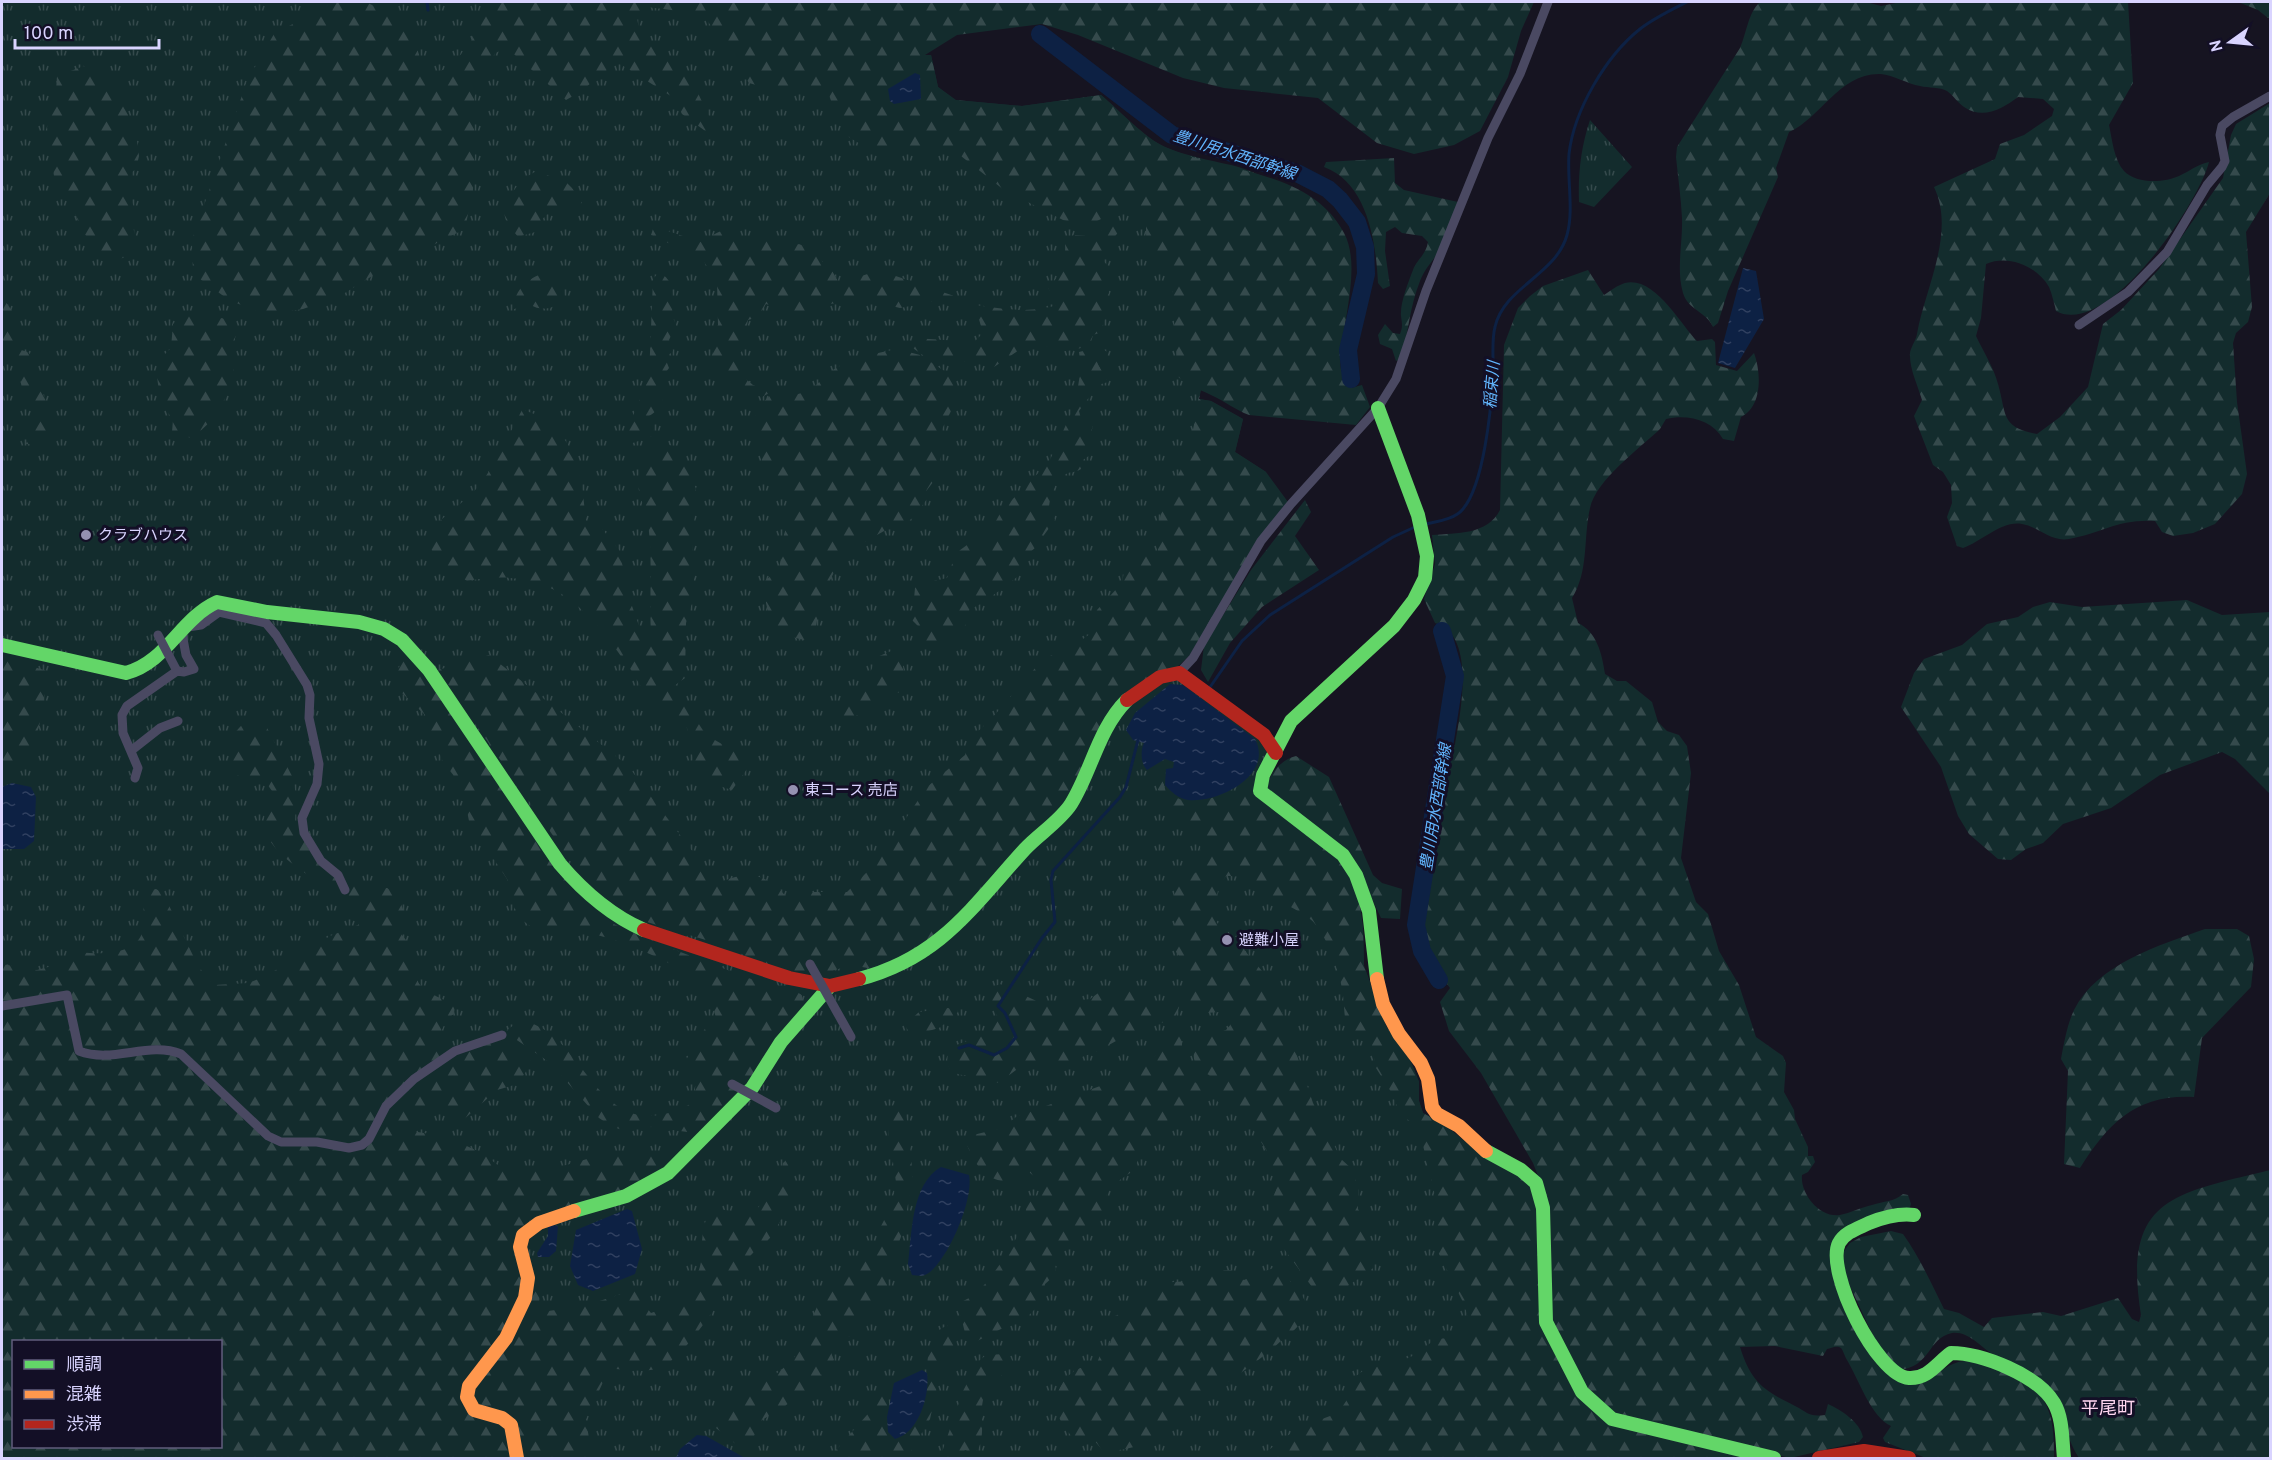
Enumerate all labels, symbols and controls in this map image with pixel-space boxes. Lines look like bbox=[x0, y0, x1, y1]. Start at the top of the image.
scale bar bbox=[15, 12, 159, 50]
north arrow bbox=[2200, 12, 2260, 72]
text: 100 m bbox=[24, 23, 73, 46]
text: N bbox=[2206, 37, 2229, 54]
water label: 豊川用水西部幹線 bbox=[1170, 127, 1300, 186]
water label: 稲束川 bbox=[1481, 358, 1505, 410]
place label: クラブハウス bbox=[98, 527, 188, 546]
marker: クラブハウス bbox=[79, 528, 93, 542]
water label: 豊川用水西部幹線 bbox=[1417, 741, 1457, 872]
place label: 東コース 売店 bbox=[805, 782, 898, 801]
marker: 東コース 売店 bbox=[786, 783, 800, 797]
place label: 避難小屋 bbox=[1239, 932, 1299, 951]
marker: 避難小屋 bbox=[1220, 933, 1234, 947]
legend bbox=[12, 1340, 222, 1448]
text: 順調 bbox=[66, 1354, 102, 1377]
text: 混雑 bbox=[66, 1384, 102, 1407]
district label: 平尾町 bbox=[2081, 1398, 2135, 1421]
text: 渋滞 bbox=[66, 1414, 102, 1437]

